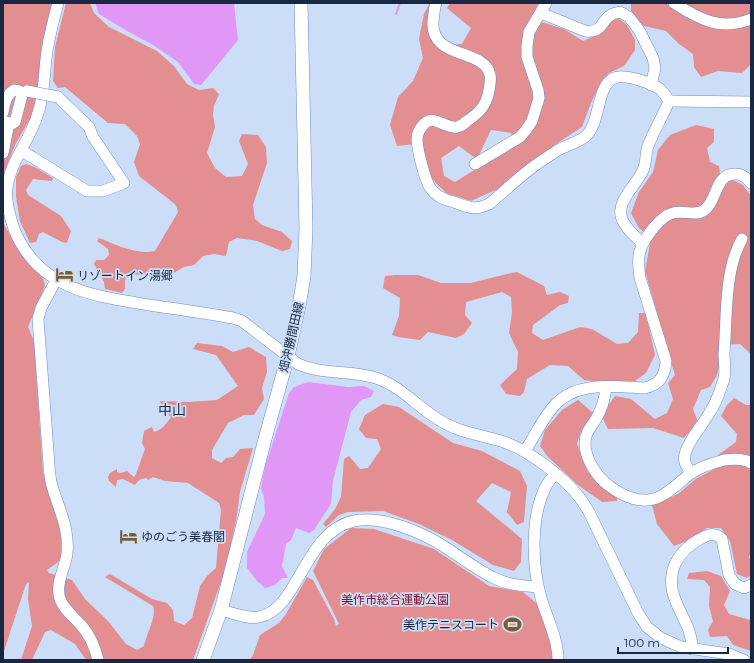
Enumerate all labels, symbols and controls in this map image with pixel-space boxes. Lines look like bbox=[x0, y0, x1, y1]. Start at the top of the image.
hotel icon: リゾートイン湯郷 bbox=[54, 265, 74, 285]
place label: リゾートイン湯郷 bbox=[77, 268, 173, 283]
street label: 畑沖勝間田線 bbox=[276, 300, 306, 374]
district label: 中山 bbox=[158, 401, 186, 419]
hotel icon: ゆのごう美春閣 bbox=[118, 526, 138, 546]
place label: ゆのごう美春閣 bbox=[141, 529, 225, 544]
park label: 美作市総合運動公園 bbox=[341, 592, 449, 607]
sports icon: 美作テニスコート bbox=[502, 614, 522, 634]
place label: 美作テニスコート bbox=[403, 617, 499, 632]
scale bar bbox=[618, 629, 728, 655]
text: 100 m bbox=[624, 635, 660, 650]

